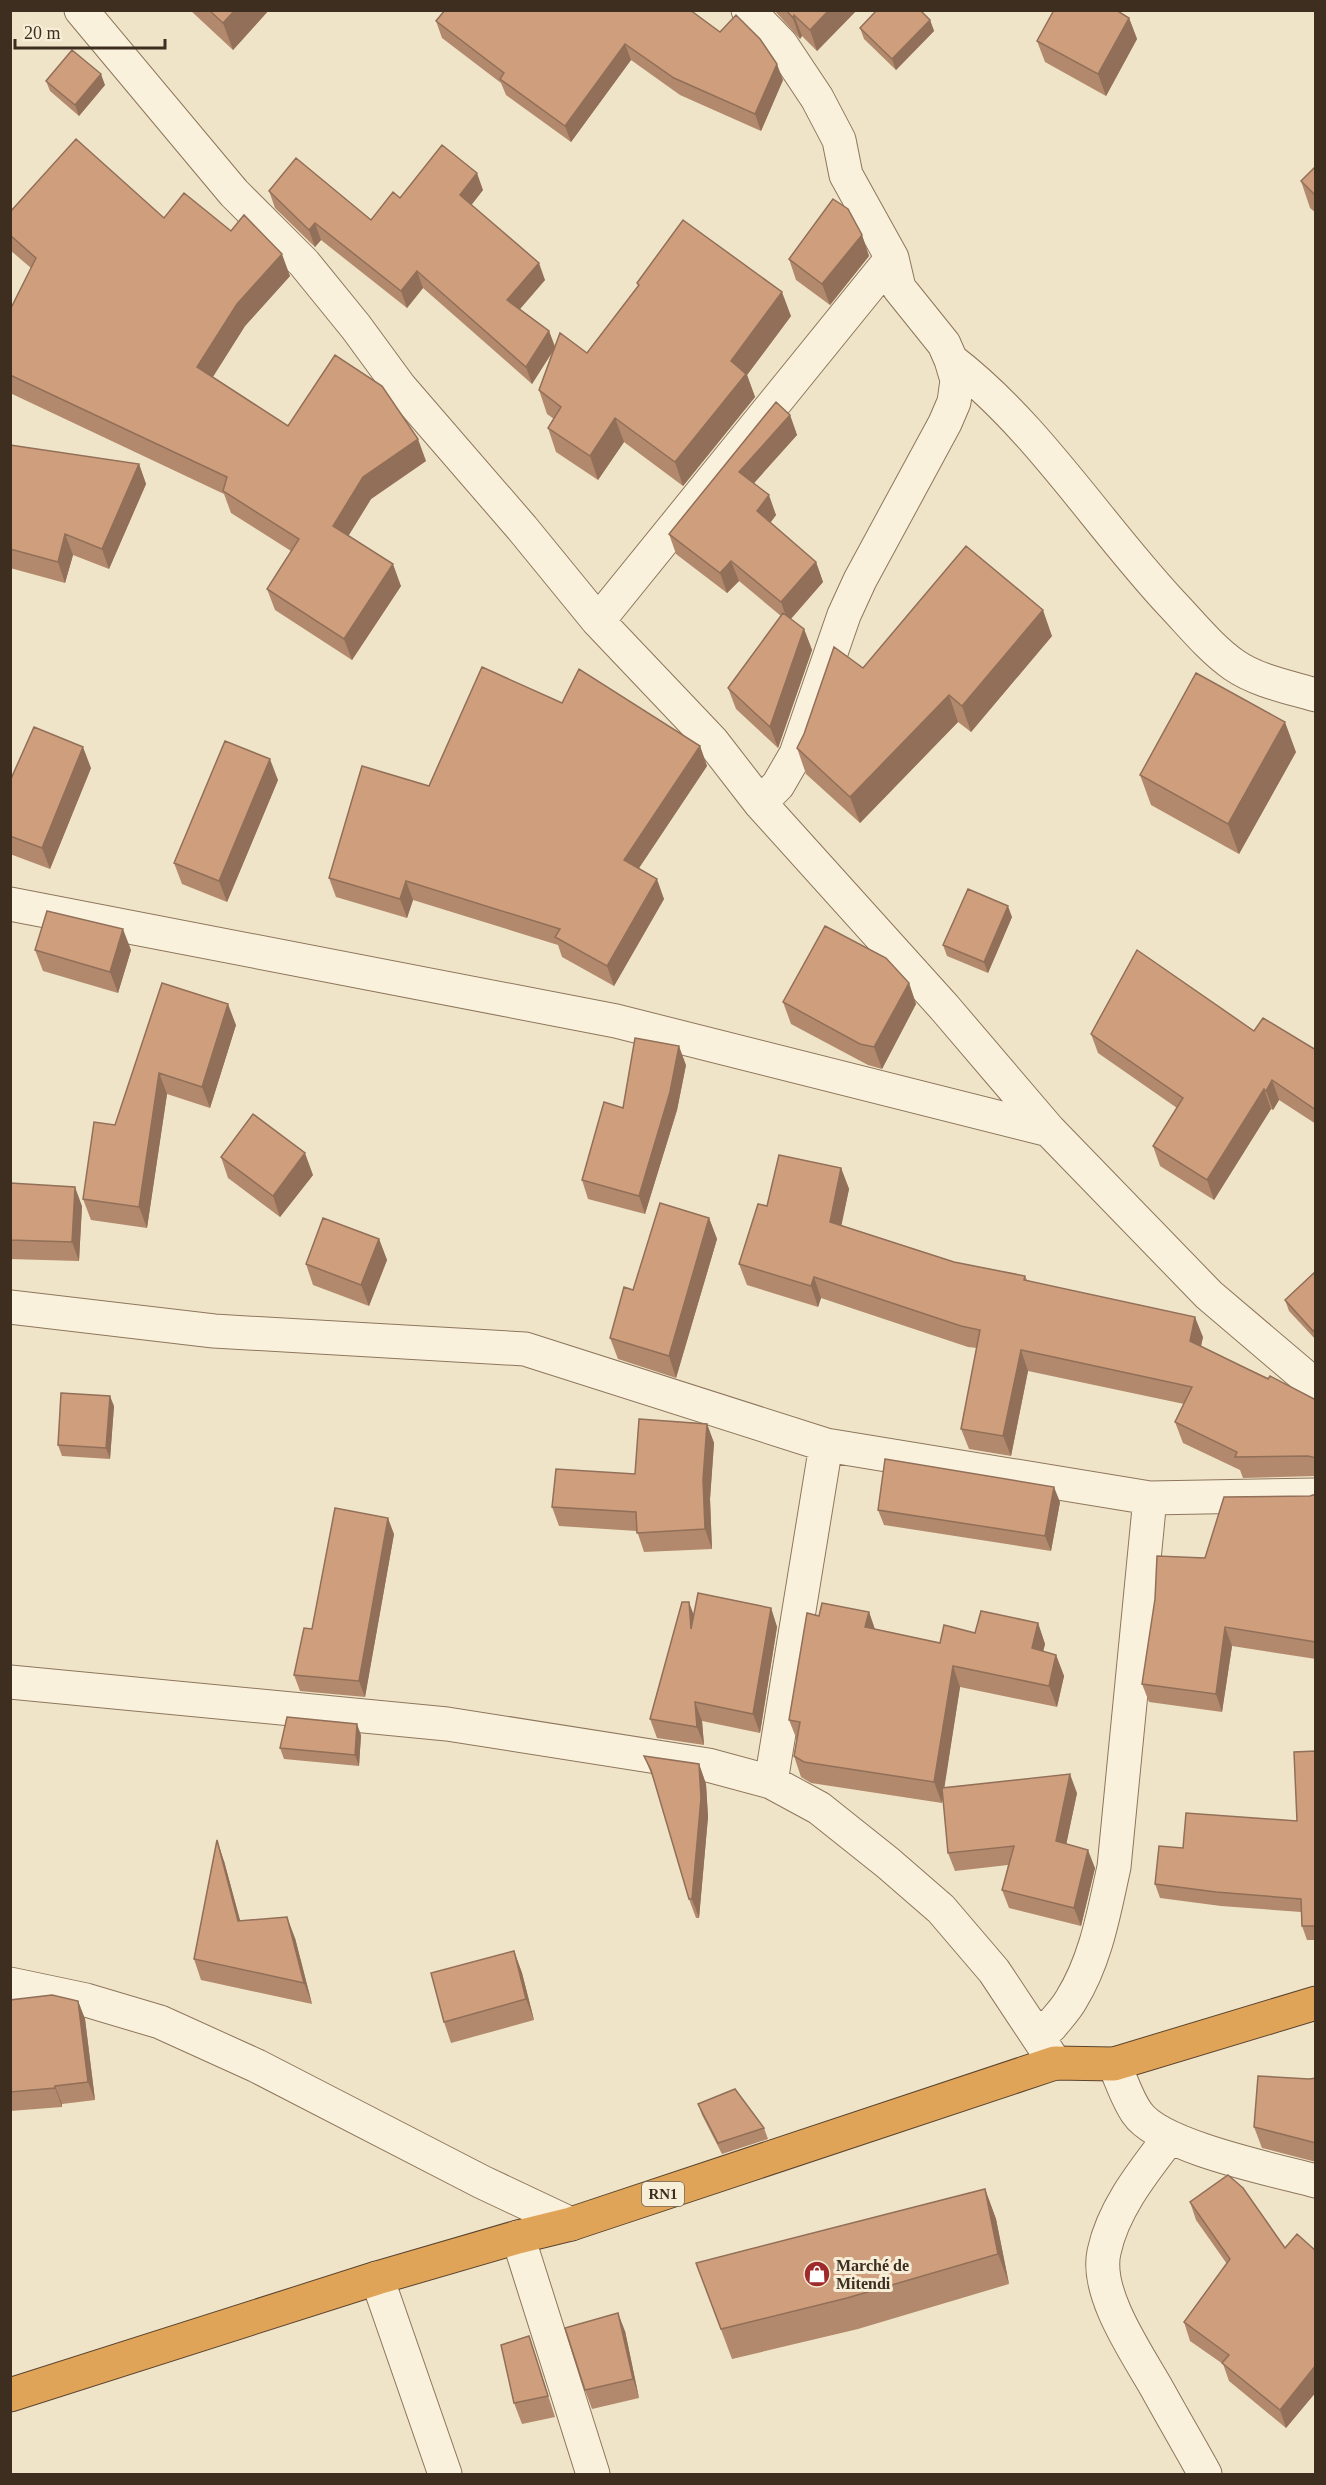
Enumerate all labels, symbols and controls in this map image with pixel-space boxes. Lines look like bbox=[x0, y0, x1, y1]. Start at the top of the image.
scale bar bbox=[15, 12, 165, 50]
text: 20 m bbox=[24, 23, 61, 43]
road number: RN1 bbox=[642, 2182, 684, 2206]
place label: Marché de Mitendi bbox=[836, 2257, 909, 2292]
shop icon: Marché de Mitendi bbox=[802, 2259, 832, 2289]

